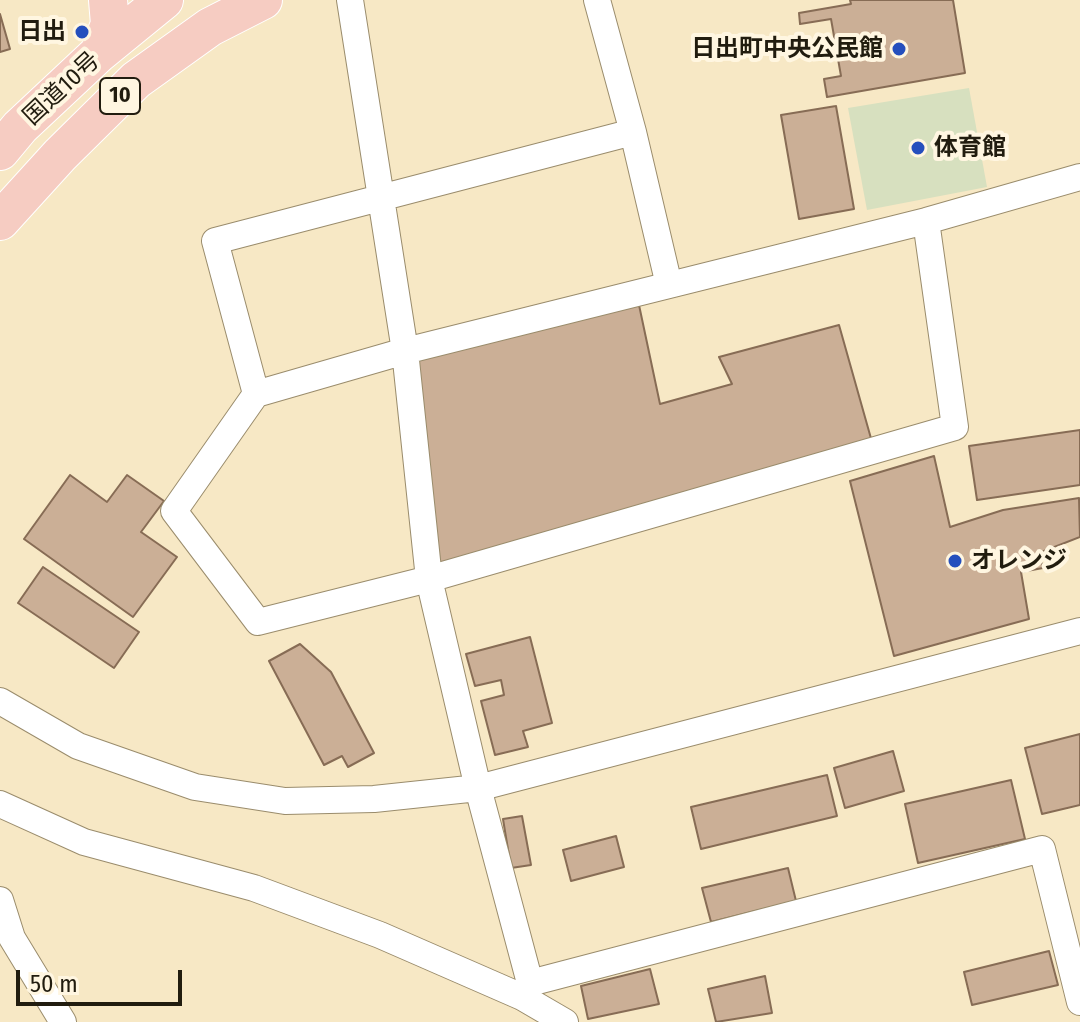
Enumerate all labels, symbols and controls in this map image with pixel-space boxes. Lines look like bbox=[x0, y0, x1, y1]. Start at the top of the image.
place label: 日出 bbox=[18, 18, 66, 46]
marker: 日出 bbox=[73, 23, 91, 41]
place label: 日出町中央公民館 bbox=[691, 35, 883, 63]
marker: 日出町中央公民館 bbox=[890, 40, 908, 58]
street label: 国道10号 bbox=[18, 46, 106, 132]
road number: 10 bbox=[100, 78, 140, 114]
place label: 体育館 bbox=[934, 134, 1006, 162]
marker: 体育館 bbox=[909, 139, 927, 157]
place label: オレンジ bbox=[971, 547, 1067, 575]
marker: オレンジ bbox=[946, 552, 964, 570]
scale bar bbox=[20, 954, 186, 1004]
text: 50 m bbox=[30, 970, 78, 998]

